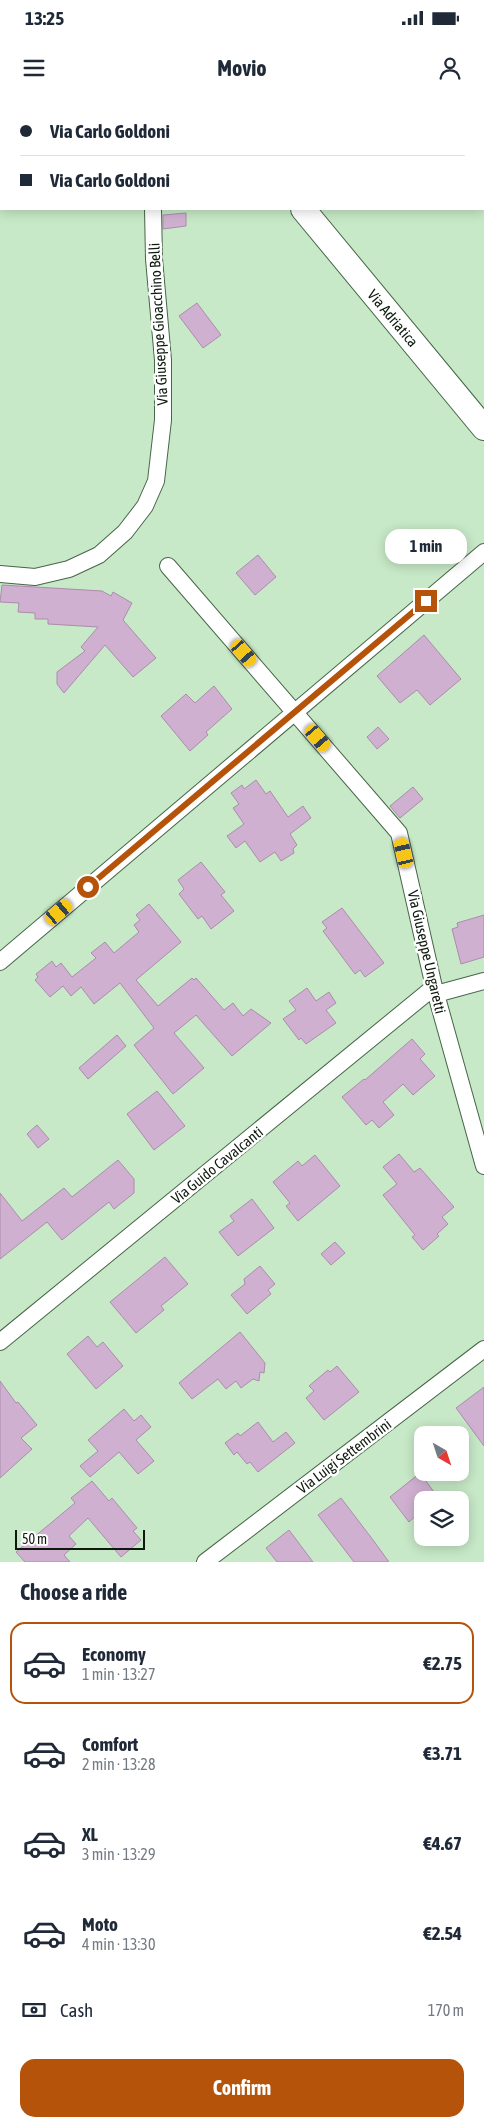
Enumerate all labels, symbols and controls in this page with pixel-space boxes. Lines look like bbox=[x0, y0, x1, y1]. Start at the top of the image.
text: 13:25 bbox=[25, 7, 64, 29]
icon: menu bbox=[20, 54, 48, 82]
icon: person bbox=[436, 54, 464, 82]
text: Movio bbox=[217, 55, 267, 81]
text: Via Carlo Goldoni bbox=[50, 120, 170, 142]
text: Via Carlo Goldoni bbox=[50, 169, 170, 191]
street label: Via Giuseppe Gioacchino Belli bbox=[145, 242, 171, 406]
street label: Via Adriatica bbox=[364, 286, 422, 350]
callout: 1 min bbox=[385, 528, 467, 564]
text: 1 min bbox=[410, 537, 442, 555]
route end bbox=[415, 590, 437, 612]
car bbox=[228, 637, 259, 669]
car bbox=[302, 722, 333, 754]
car bbox=[393, 837, 414, 869]
route start bbox=[77, 876, 99, 898]
street label: Via Giuseppe Ungaretti bbox=[405, 889, 449, 1015]
car bbox=[42, 897, 75, 927]
street label: Via Guido Cavalcanti bbox=[168, 1123, 266, 1207]
street label: Via Luigi Settembrini bbox=[294, 1415, 394, 1497]
north arrow bbox=[414, 1426, 469, 1481]
map controls bbox=[414, 1426, 469, 1546]
button: layers bbox=[414, 1491, 469, 1546]
scale bar bbox=[15, 1527, 145, 1550]
text: 50 m bbox=[22, 1531, 47, 1547]
text: Choose a ride bbox=[20, 1579, 127, 1605]
icon: car bbox=[22, 1641, 67, 1686]
text: Economy bbox=[82, 1643, 146, 1665]
text: €2.75 bbox=[423, 1652, 462, 1674]
text: 1 min · 13:27 bbox=[82, 1665, 155, 1683]
icon: car bbox=[22, 1731, 67, 1776]
text: Comfort bbox=[82, 1733, 138, 1755]
text: €3.71 bbox=[423, 1742, 462, 1764]
text: 2 min · 13:28 bbox=[82, 1755, 155, 1773]
icon: car bbox=[22, 1821, 67, 1866]
text: XL bbox=[82, 1823, 98, 1845]
text: €4.67 bbox=[423, 1832, 462, 1854]
text: 3 min · 13:29 bbox=[82, 1845, 155, 1863]
icon: car bbox=[22, 1911, 67, 1956]
text: Moto bbox=[82, 1913, 118, 1935]
text: €2.54 bbox=[423, 1922, 462, 1944]
text: 4 min · 13:30 bbox=[82, 1935, 155, 1953]
icon: cash bbox=[20, 1996, 48, 2024]
text: Cash bbox=[60, 1999, 93, 2021]
text: 170 m bbox=[428, 2001, 464, 2019]
button: Confirm bbox=[20, 2059, 464, 2117]

